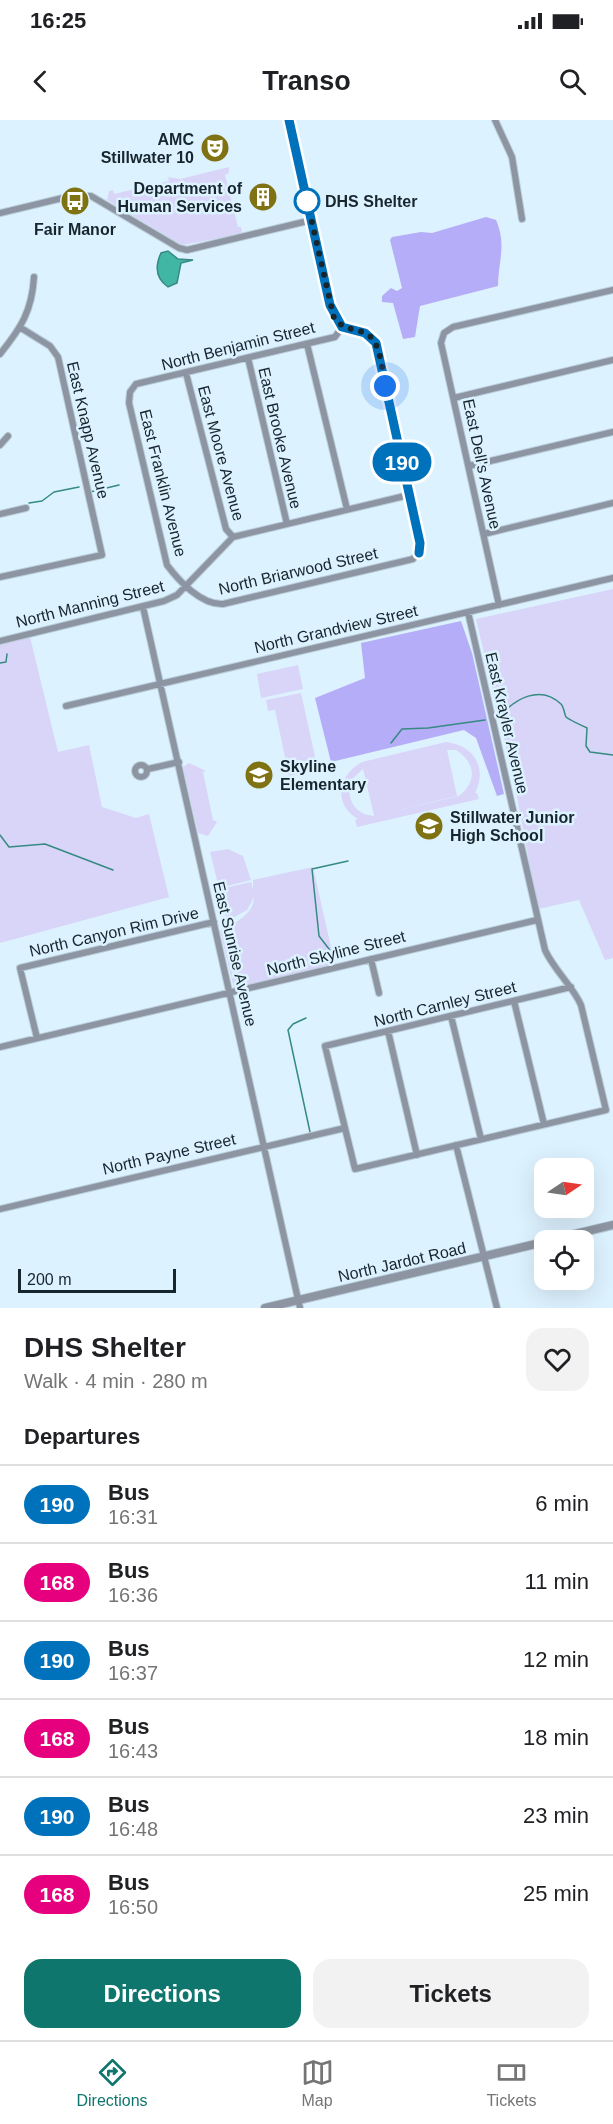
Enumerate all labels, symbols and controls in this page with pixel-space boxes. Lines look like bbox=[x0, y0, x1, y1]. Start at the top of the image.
text: 16:25 bbox=[30, 8, 86, 33]
icon: back bbox=[24, 65, 57, 98]
icon: search bbox=[556, 65, 589, 98]
text: Transo bbox=[262, 66, 351, 96]
place label: AMC Stillwater 10 bbox=[101, 131, 194, 166]
theatre icon: AMC Stillwater 10 bbox=[199, 132, 231, 164]
place label: Department of Human Services bbox=[117, 180, 243, 215]
building icon: Department of Human Services bbox=[247, 181, 279, 213]
bus stop icon: Fair Manor bbox=[59, 185, 91, 217]
marker: DHS Shelter bbox=[294, 188, 320, 214]
place label: DHS Shelter bbox=[325, 193, 417, 210]
place label: Fair Manor bbox=[34, 221, 116, 238]
street label: North Benjamin Street bbox=[160, 319, 317, 373]
street label: East Knapp Avenue bbox=[64, 360, 112, 500]
street label: East Brooke Avenue bbox=[255, 366, 305, 511]
your location bbox=[370, 371, 400, 401]
street label: East Moore Avenue bbox=[195, 383, 247, 523]
street label: East Dell's Avenue bbox=[460, 397, 504, 531]
street label: East Franklin Avenue bbox=[136, 408, 190, 558]
line badge: 190 bbox=[368, 442, 436, 482]
text: 190 bbox=[384, 451, 420, 474]
street label: North Briarwood Street bbox=[217, 544, 380, 598]
street label: North Manning Street bbox=[14, 577, 166, 631]
street label: North Grandview Street bbox=[253, 602, 420, 656]
street label: East Krayler Avenue bbox=[482, 651, 532, 795]
place label: Skyline Elementary bbox=[280, 758, 366, 793]
school or university icon: Skyline Elementary bbox=[243, 759, 275, 791]
place label: Stillwater Junior High School bbox=[450, 809, 574, 844]
school or university icon: Stillwater Junior High School bbox=[413, 810, 445, 842]
street label: East Sunrise Avenue bbox=[210, 880, 260, 1028]
street label: North Canyon Rim Drive bbox=[28, 904, 200, 960]
street label: North Skyline Street bbox=[265, 927, 408, 978]
street label: North Carnley Street bbox=[372, 978, 518, 1030]
street label: North Payne Street bbox=[101, 1130, 238, 1178]
north arrow bbox=[534, 1158, 594, 1218]
map controls bbox=[534, 1158, 594, 1290]
button: locate bbox=[534, 1230, 594, 1290]
street label: North Jardot Road bbox=[336, 1239, 468, 1285]
scale bar bbox=[18, 1266, 176, 1294]
text: 200 m bbox=[27, 1271, 71, 1288]
button: heart bbox=[526, 1328, 589, 1391]
text: DHS Shelter bbox=[24, 1332, 186, 1363]
text: Walk · 4 min · 280 m bbox=[24, 1370, 208, 1392]
text: Departures bbox=[24, 1424, 140, 1449]
text: Bus bbox=[108, 1480, 150, 1505]
text: 6 min bbox=[535, 1491, 589, 1516]
text: 190 bbox=[39, 1493, 75, 1516]
text: 16:31 bbox=[108, 1506, 158, 1528]
text: Bus bbox=[108, 1558, 150, 1583]
text: 11 min bbox=[525, 1569, 589, 1594]
text: 168 bbox=[39, 1571, 75, 1594]
text: 16:36 bbox=[108, 1584, 158, 1606]
text: Bus bbox=[108, 1636, 150, 1661]
text: 12 min bbox=[523, 1647, 589, 1672]
text: 190 bbox=[39, 1649, 75, 1672]
text: 16:37 bbox=[108, 1662, 158, 1684]
text: Bus bbox=[108, 1714, 150, 1739]
text: 18 min bbox=[523, 1725, 589, 1750]
text: 168 bbox=[39, 1727, 75, 1750]
text: 16:43 bbox=[108, 1740, 158, 1762]
text: Bus bbox=[108, 1792, 150, 1817]
text: 23 min bbox=[523, 1803, 589, 1828]
text: 190 bbox=[39, 1805, 75, 1828]
text: 16:48 bbox=[108, 1818, 158, 1840]
text: Bus bbox=[108, 1870, 150, 1895]
text: 25 min bbox=[523, 1881, 589, 1906]
text: 168 bbox=[39, 1883, 75, 1906]
text: 16:50 bbox=[108, 1896, 158, 1918]
button: Directions bbox=[24, 1959, 301, 2028]
button: Tickets bbox=[313, 1959, 589, 2028]
tab: Directions bbox=[76, 2056, 148, 2110]
tab: Map bbox=[301, 2056, 334, 2110]
tab: Tickets bbox=[486, 2056, 537, 2110]

